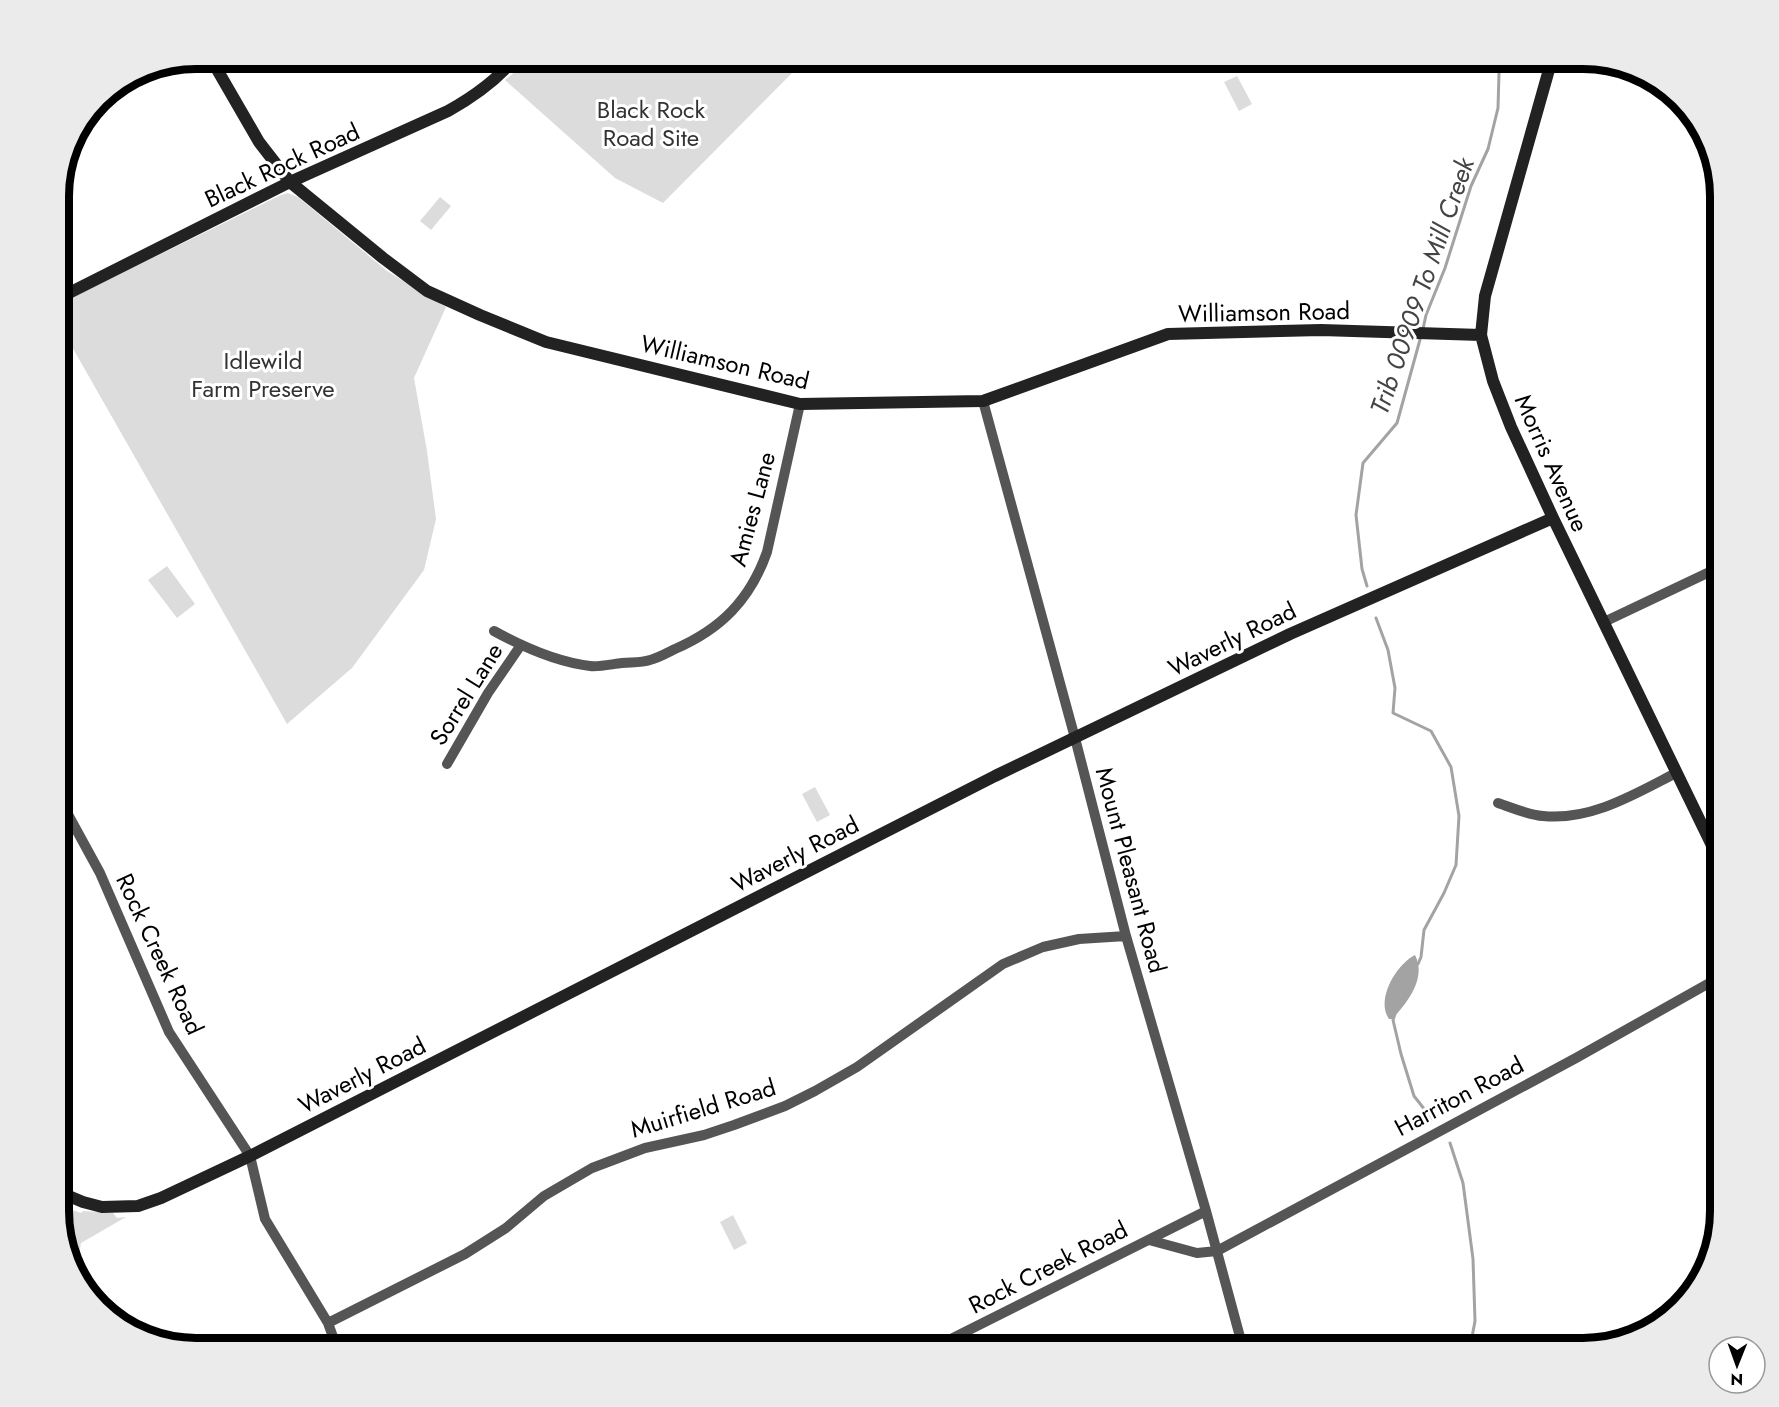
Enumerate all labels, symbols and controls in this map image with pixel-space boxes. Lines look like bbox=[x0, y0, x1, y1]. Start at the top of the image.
park label: Black Rock Road Site bbox=[597, 92, 706, 155]
street label: Black Rock Road bbox=[199, 114, 365, 216]
water label: Trib 00909 To Mill Creek bbox=[1360, 151, 1484, 419]
street label: Williamson Road bbox=[1178, 293, 1350, 331]
street label: Williamson Road bbox=[637, 326, 813, 398]
park label: Idlewild Farm Preserve bbox=[191, 343, 335, 406]
street label: Morris Avenue bbox=[1506, 389, 1598, 537]
street label: Amies Lane bbox=[720, 448, 784, 570]
street label: Waverly Road bbox=[1162, 593, 1302, 685]
street label: Sorrel Lane bbox=[421, 636, 511, 752]
street label: Mount Pleasant Road bbox=[1087, 763, 1175, 977]
street label: Waverly Road bbox=[725, 807, 865, 901]
street label: Rock Creek Road bbox=[107, 868, 213, 1040]
street label: Waverly Road bbox=[292, 1028, 432, 1122]
street label: Harriton Road bbox=[1388, 1047, 1530, 1145]
street label: Muirfield Road bbox=[626, 1069, 780, 1147]
street label: Rock Creek Road bbox=[962, 1212, 1134, 1322]
north arrow bbox=[1707, 1335, 1767, 1395]
text: N bbox=[1730, 1368, 1743, 1391]

